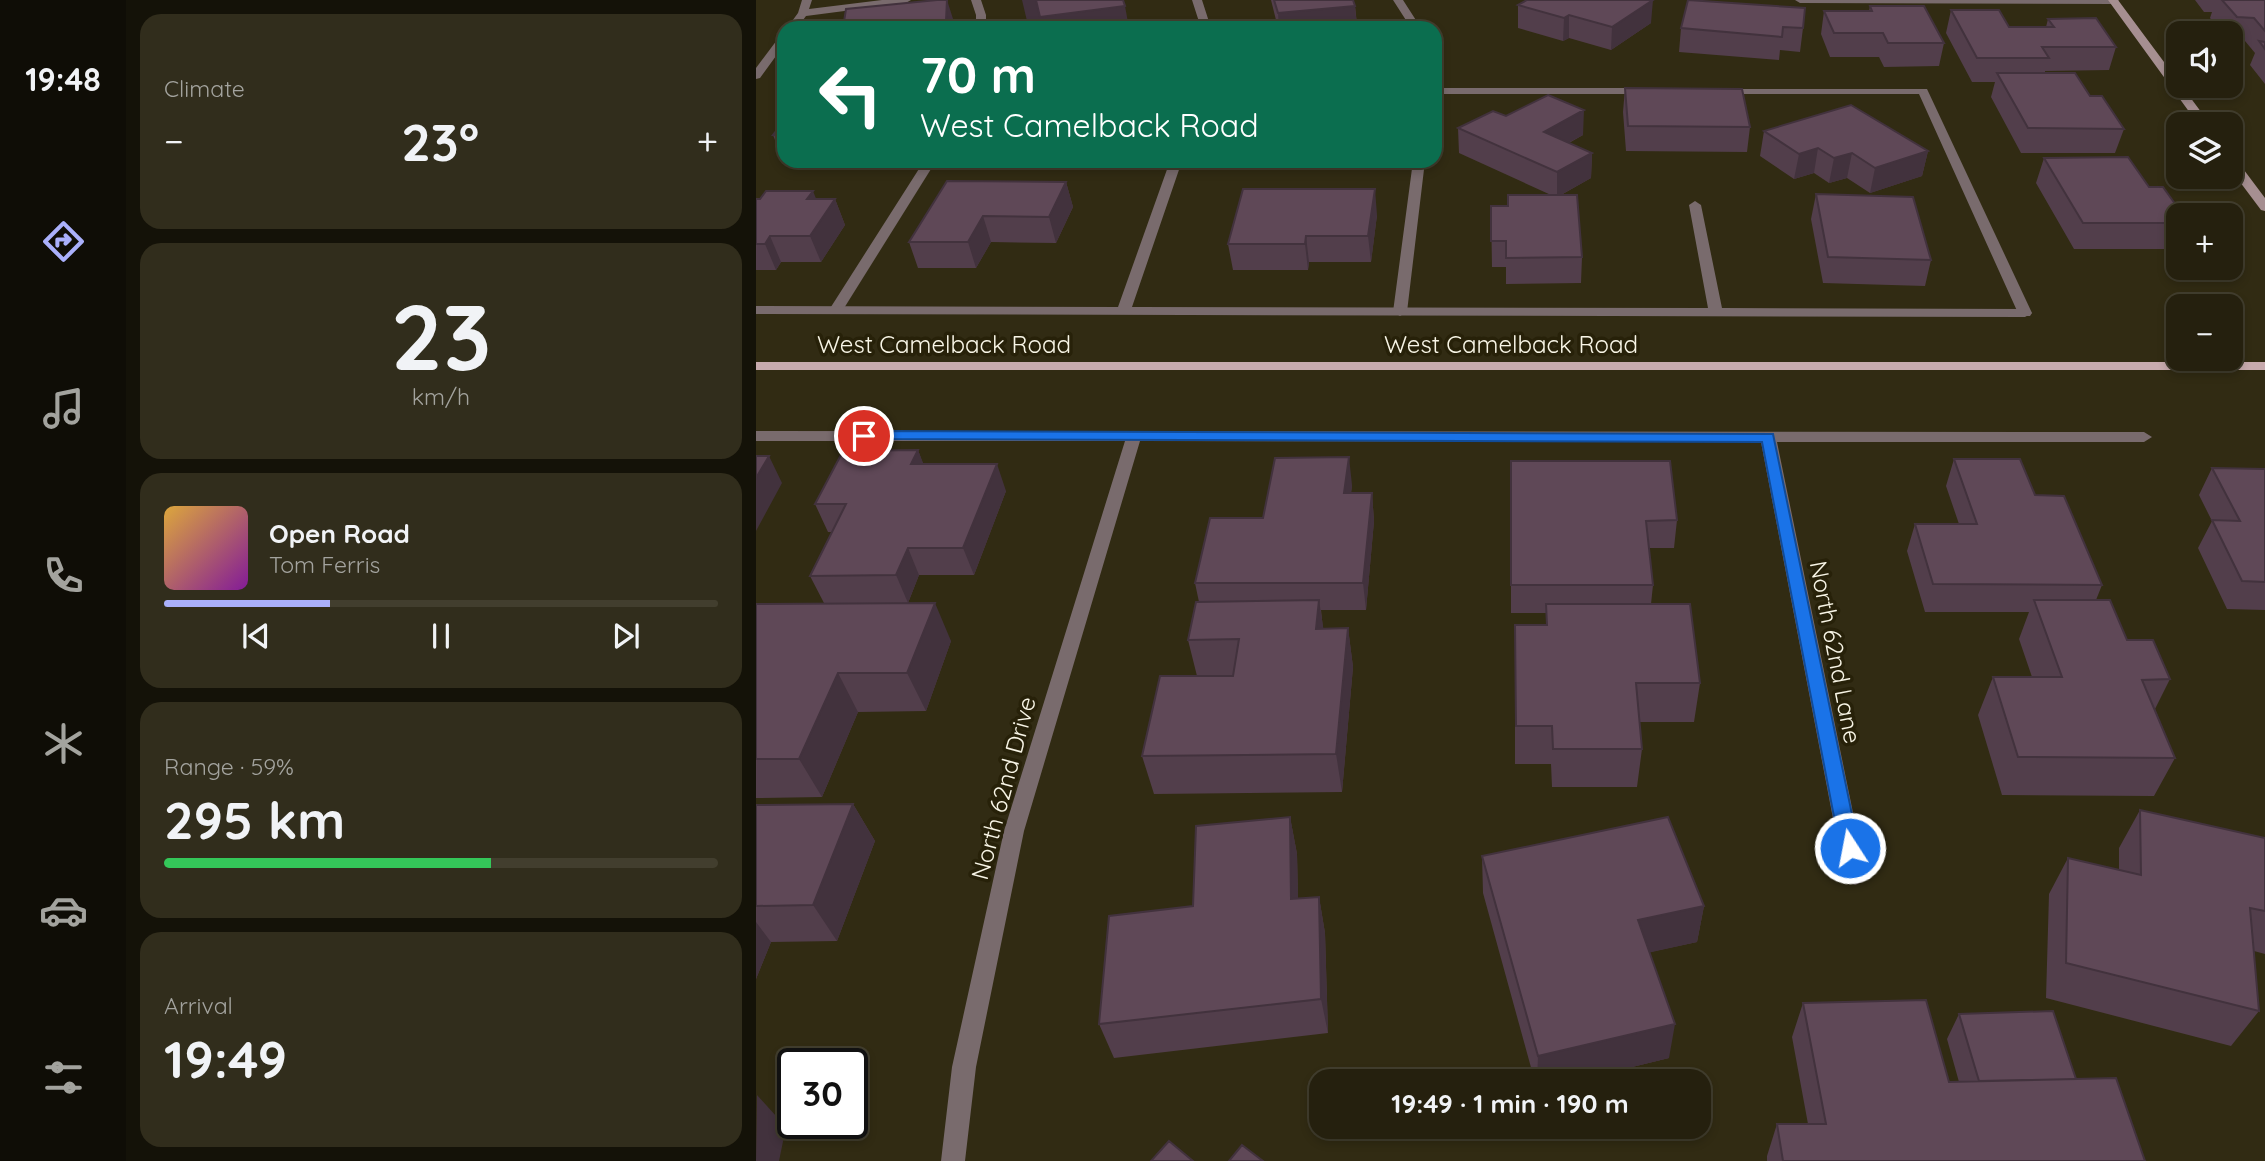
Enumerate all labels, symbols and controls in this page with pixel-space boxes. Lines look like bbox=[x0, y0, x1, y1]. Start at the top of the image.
map controls bbox=[2166, 21, 2243, 371]
button: sound bbox=[2166, 21, 2243, 98]
text: 70 m bbox=[920, 44, 1036, 105]
icon: left bbox=[805, 49, 896, 140]
text: 19:48 bbox=[25, 59, 101, 99]
text: Climate bbox=[164, 74, 245, 103]
text: West Camelback Road bbox=[920, 105, 1259, 145]
text: 23° bbox=[401, 109, 479, 174]
button: layers bbox=[2166, 112, 2243, 189]
text: − bbox=[164, 117, 184, 165]
text: + bbox=[697, 117, 718, 165]
button: + bbox=[2166, 203, 2243, 280]
icon: directions bbox=[39, 217, 88, 266]
text: 23 bbox=[391, 279, 491, 393]
button: − bbox=[2166, 294, 2243, 371]
street label: West Camelback Road bbox=[817, 329, 1071, 359]
street label: West Camelback Road bbox=[1384, 329, 1638, 359]
text: km/h bbox=[412, 382, 470, 411]
icon: music bbox=[39, 384, 88, 433]
pin bbox=[834, 406, 894, 466]
icon: arrive bbox=[845, 417, 883, 455]
text: Open Road bbox=[269, 517, 410, 550]
text: Tom Ferris bbox=[269, 550, 380, 579]
icon: phone bbox=[39, 551, 88, 600]
street label: North 62nd Lane bbox=[1804, 558, 1868, 746]
icon: previous bbox=[237, 617, 275, 655]
icon: pause bbox=[422, 617, 460, 655]
icon: next bbox=[607, 617, 645, 655]
street label: North 62nd Drive bbox=[964, 693, 1042, 883]
icon: climate bbox=[39, 719, 88, 768]
text: Range · 59% bbox=[164, 752, 294, 781]
text: 295 km bbox=[164, 787, 345, 852]
position arrow bbox=[1813, 811, 1887, 885]
icon: car bbox=[39, 886, 88, 935]
text: Arrival bbox=[164, 991, 233, 1020]
text: 19:49 bbox=[164, 1026, 287, 1091]
speed limit sign: 30 bbox=[777, 1048, 868, 1139]
icon: filters bbox=[39, 1053, 88, 1102]
text: 19:49 · 1 min · 190 m bbox=[1391, 1087, 1629, 1120]

